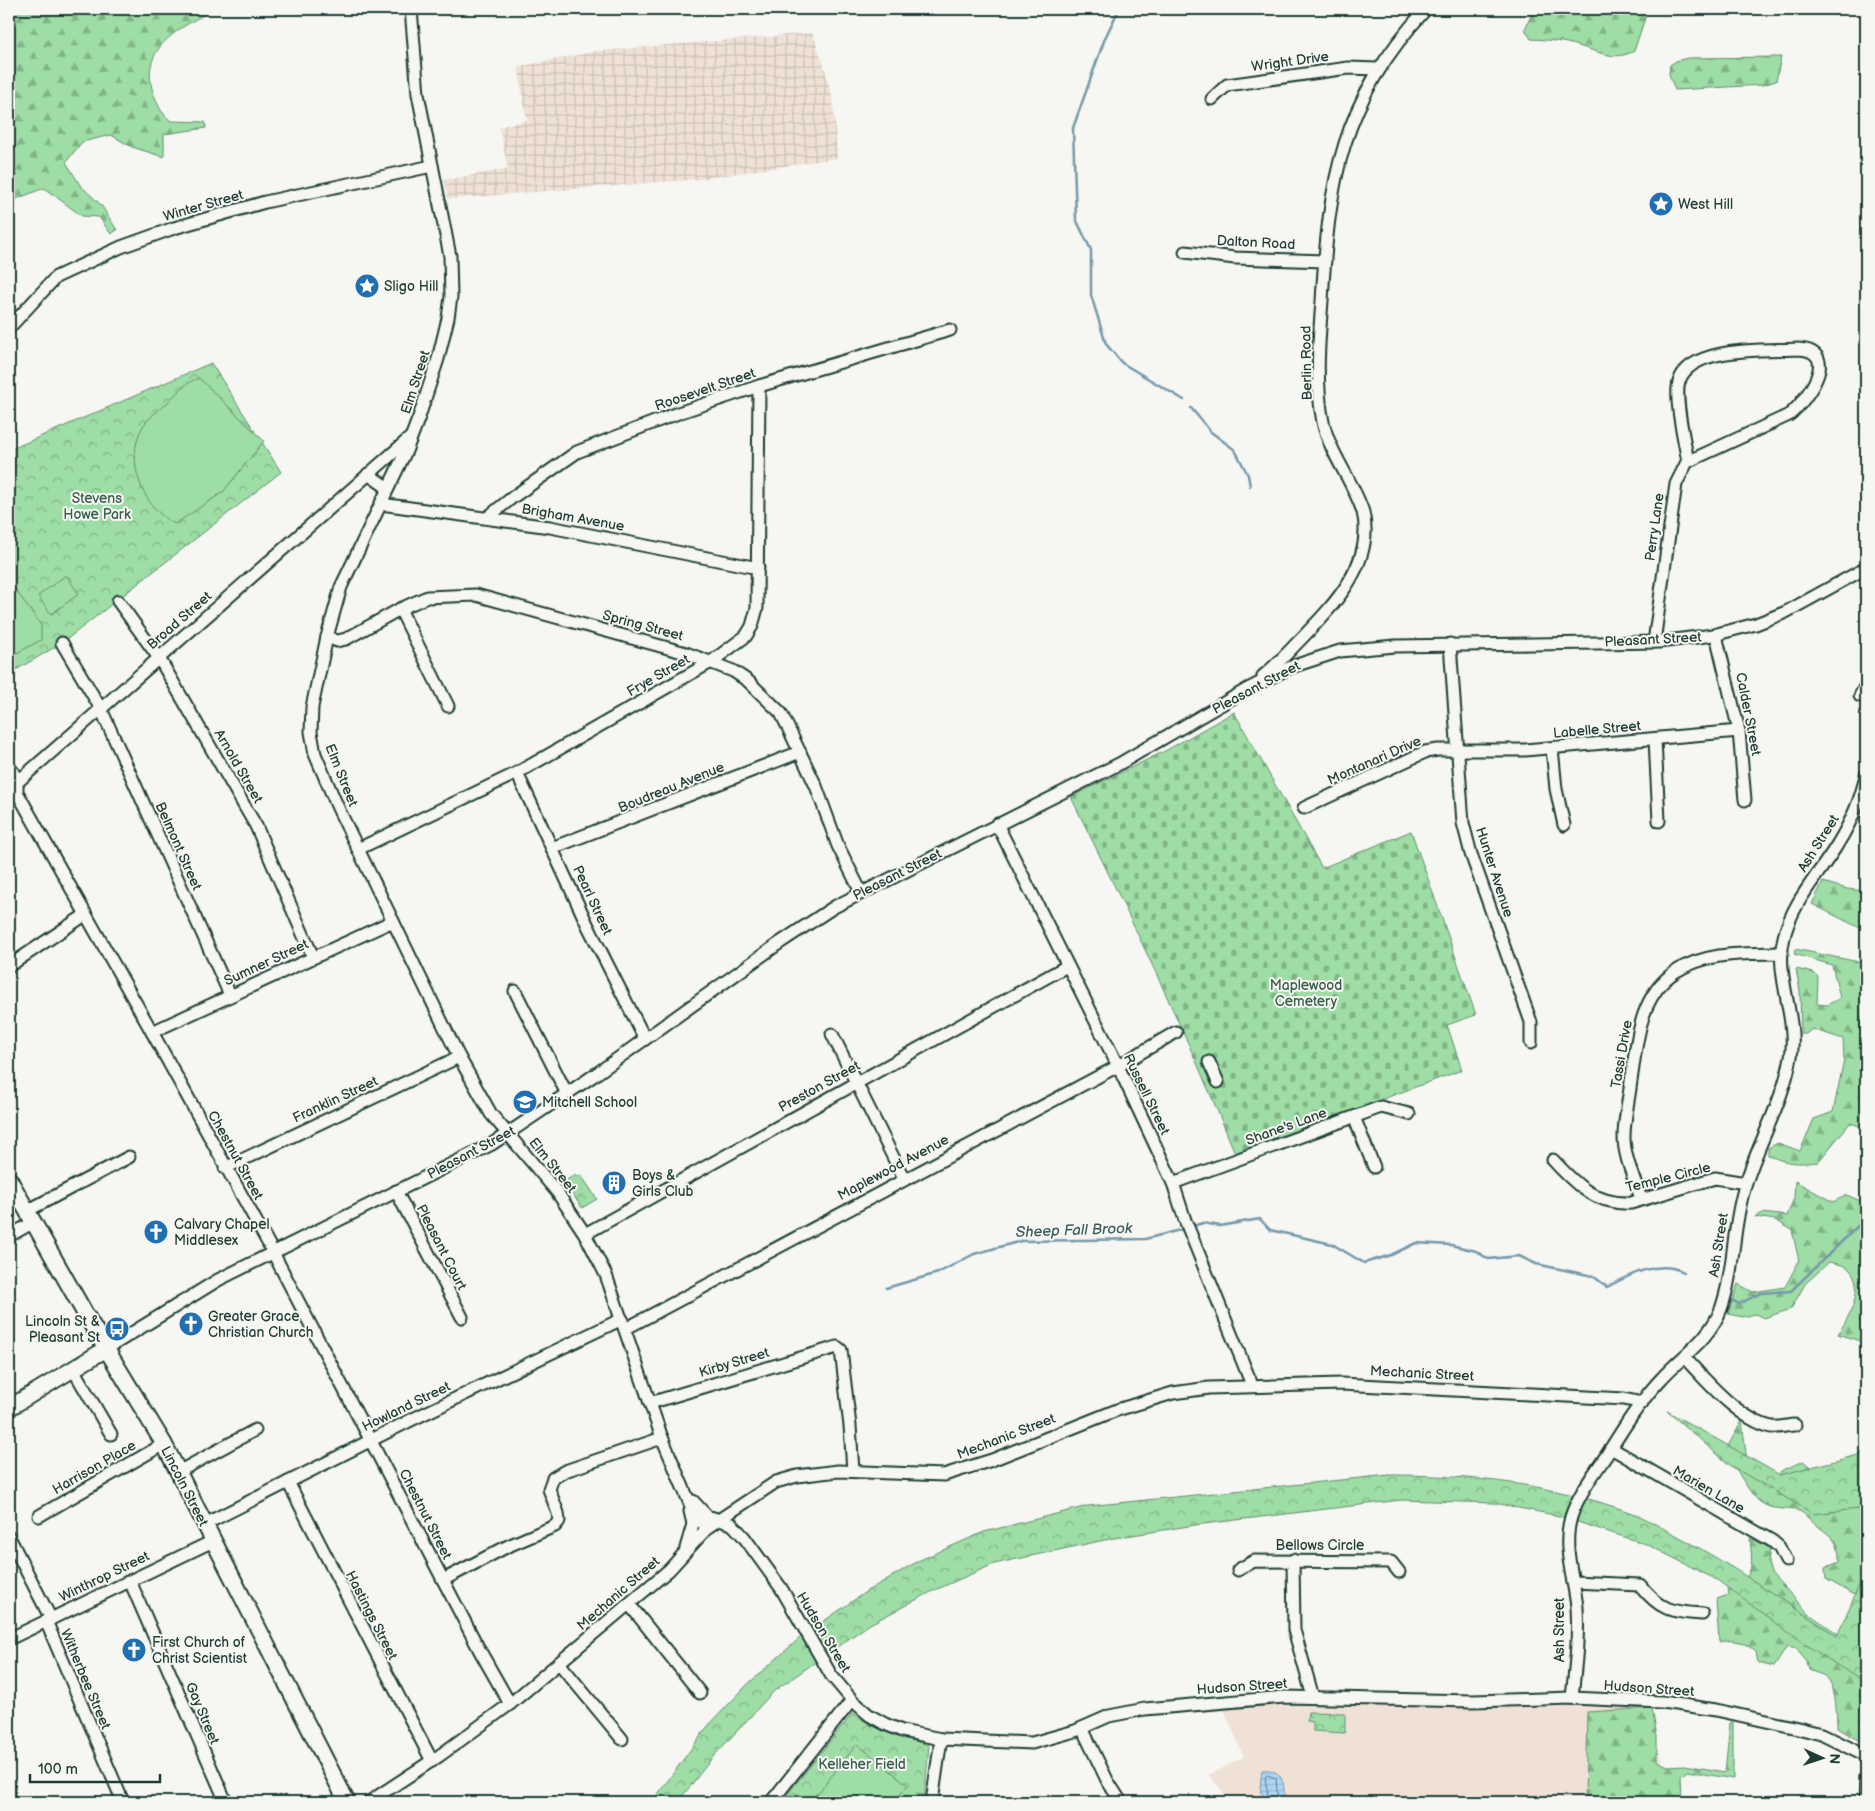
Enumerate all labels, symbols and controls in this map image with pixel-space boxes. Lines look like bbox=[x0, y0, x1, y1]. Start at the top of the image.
street label: Wright Drive bbox=[1250, 48, 1330, 75]
street label: Winter Street bbox=[161, 186, 246, 225]
place icon: West Hill bbox=[1648, 191, 1674, 217]
place label: West Hill bbox=[1678, 196, 1733, 213]
street label: Dalton Road bbox=[1216, 232, 1296, 253]
place icon: Sligo Hill bbox=[354, 273, 380, 299]
place label: Sligo Hill bbox=[384, 278, 438, 295]
street label: Berlin Road bbox=[1297, 325, 1316, 401]
street label: Elm Street bbox=[397, 348, 434, 416]
street label: Roosevelt Street bbox=[653, 364, 758, 415]
park label: Stevens Howe Park bbox=[63, 490, 131, 523]
street label: Perry Lane bbox=[1641, 492, 1668, 562]
street label: Brigham Avenue bbox=[520, 500, 626, 535]
street label: Broad Street bbox=[143, 587, 216, 653]
street label: Spring Street bbox=[601, 607, 686, 645]
street label: Pleasant Street bbox=[1604, 628, 1703, 651]
street label: Frye Street bbox=[624, 650, 693, 700]
street label: Pleasant Street bbox=[1209, 657, 1304, 718]
street label: Calder Street bbox=[1732, 671, 1765, 758]
street label: Labelle Street bbox=[1552, 717, 1642, 742]
street label: Arnold Street bbox=[211, 726, 267, 807]
street label: Montanari Drive bbox=[1325, 732, 1424, 789]
street label: Elm Street bbox=[321, 741, 362, 810]
street label: Boudreau Avenue bbox=[616, 758, 727, 816]
street label: Belmont Street bbox=[152, 799, 206, 894]
street label: Ash Street bbox=[1794, 811, 1843, 875]
street label: Hunter Avenue bbox=[1472, 825, 1517, 919]
street label: Pleasant Street bbox=[850, 845, 945, 904]
street label: Pearl Street bbox=[569, 863, 616, 938]
street label: Sumner Street bbox=[221, 935, 312, 989]
park label: Maplewood Cemetery bbox=[1270, 977, 1342, 1010]
street label: Tassi Drive bbox=[1607, 1019, 1636, 1089]
street label: Russell Street bbox=[1120, 1051, 1174, 1138]
street label: Preston Street bbox=[776, 1057, 864, 1116]
street label: Franklin Street bbox=[290, 1072, 381, 1127]
school or university icon: Mitchell School bbox=[512, 1089, 538, 1115]
place label: Mitchell School bbox=[542, 1094, 637, 1111]
street label: Shane's Lane bbox=[1243, 1104, 1329, 1149]
street label: Chestnut Street bbox=[204, 1108, 267, 1203]
street label: Pleasant Street bbox=[424, 1122, 519, 1183]
street label: Maplewood Avenue bbox=[835, 1131, 952, 1204]
street label: Elm Street bbox=[525, 1134, 580, 1197]
street label: Temple Circle bbox=[1624, 1159, 1712, 1196]
place label: Boys & Girls Club bbox=[632, 1167, 694, 1200]
building icon: Boys & Girls Club bbox=[601, 1170, 627, 1196]
street label: Pleasant Court bbox=[413, 1202, 471, 1294]
street label: Ash Street bbox=[1705, 1211, 1732, 1278]
place label: Calvary Chapel Middlesex bbox=[174, 1216, 270, 1249]
church icon: Calvary Chapel Middlesex bbox=[143, 1219, 169, 1245]
water label: Sheep Fall Brook bbox=[1015, 1219, 1133, 1242]
place label: Greater Grace Christian Church bbox=[208, 1308, 314, 1341]
church icon: Greater Grace Christian Church bbox=[178, 1311, 204, 1337]
place label: Lincoln St & Pleasant St bbox=[25, 1313, 101, 1346]
bus stop icon: Lincoln St & Pleasant St bbox=[104, 1316, 130, 1342]
street label: Kirby Street bbox=[697, 1344, 772, 1381]
street label: Mechanic Street bbox=[1370, 1362, 1475, 1385]
street label: Howland Street bbox=[359, 1377, 454, 1435]
street label: Mechanic Street bbox=[955, 1410, 1058, 1463]
street label: Harrison Place bbox=[49, 1437, 139, 1498]
street label: Lincoln Street bbox=[157, 1443, 212, 1530]
street label: Marien Lane bbox=[1670, 1462, 1748, 1517]
street label: Chestnut Street bbox=[395, 1466, 456, 1563]
street label: Bellows Circle bbox=[1276, 1537, 1364, 1554]
street label: Winthrop Street bbox=[56, 1547, 153, 1606]
street label: Mechanic Street bbox=[573, 1552, 664, 1634]
street label: Hastings Street bbox=[342, 1568, 402, 1663]
street label: Hudson Street bbox=[793, 1589, 855, 1676]
street label: Ash Street bbox=[1551, 1597, 1568, 1662]
street label: Witherbee Street bbox=[57, 1627, 115, 1732]
place label: First Church of Christ Scientist bbox=[152, 1634, 248, 1667]
church icon: First Church of Christ Scientist bbox=[121, 1637, 147, 1663]
street label: Hudson Street bbox=[1196, 1675, 1289, 1698]
street label: Hudson Street bbox=[1603, 1677, 1696, 1700]
street label: Gay Street bbox=[182, 1680, 223, 1747]
north arrow bbox=[1798, 1734, 1848, 1784]
scale bar bbox=[30, 1751, 160, 1783]
text: N bbox=[1826, 1753, 1843, 1764]
park label: Kelleher Field bbox=[818, 1756, 906, 1773]
text: 100 m bbox=[38, 1760, 78, 1779]

